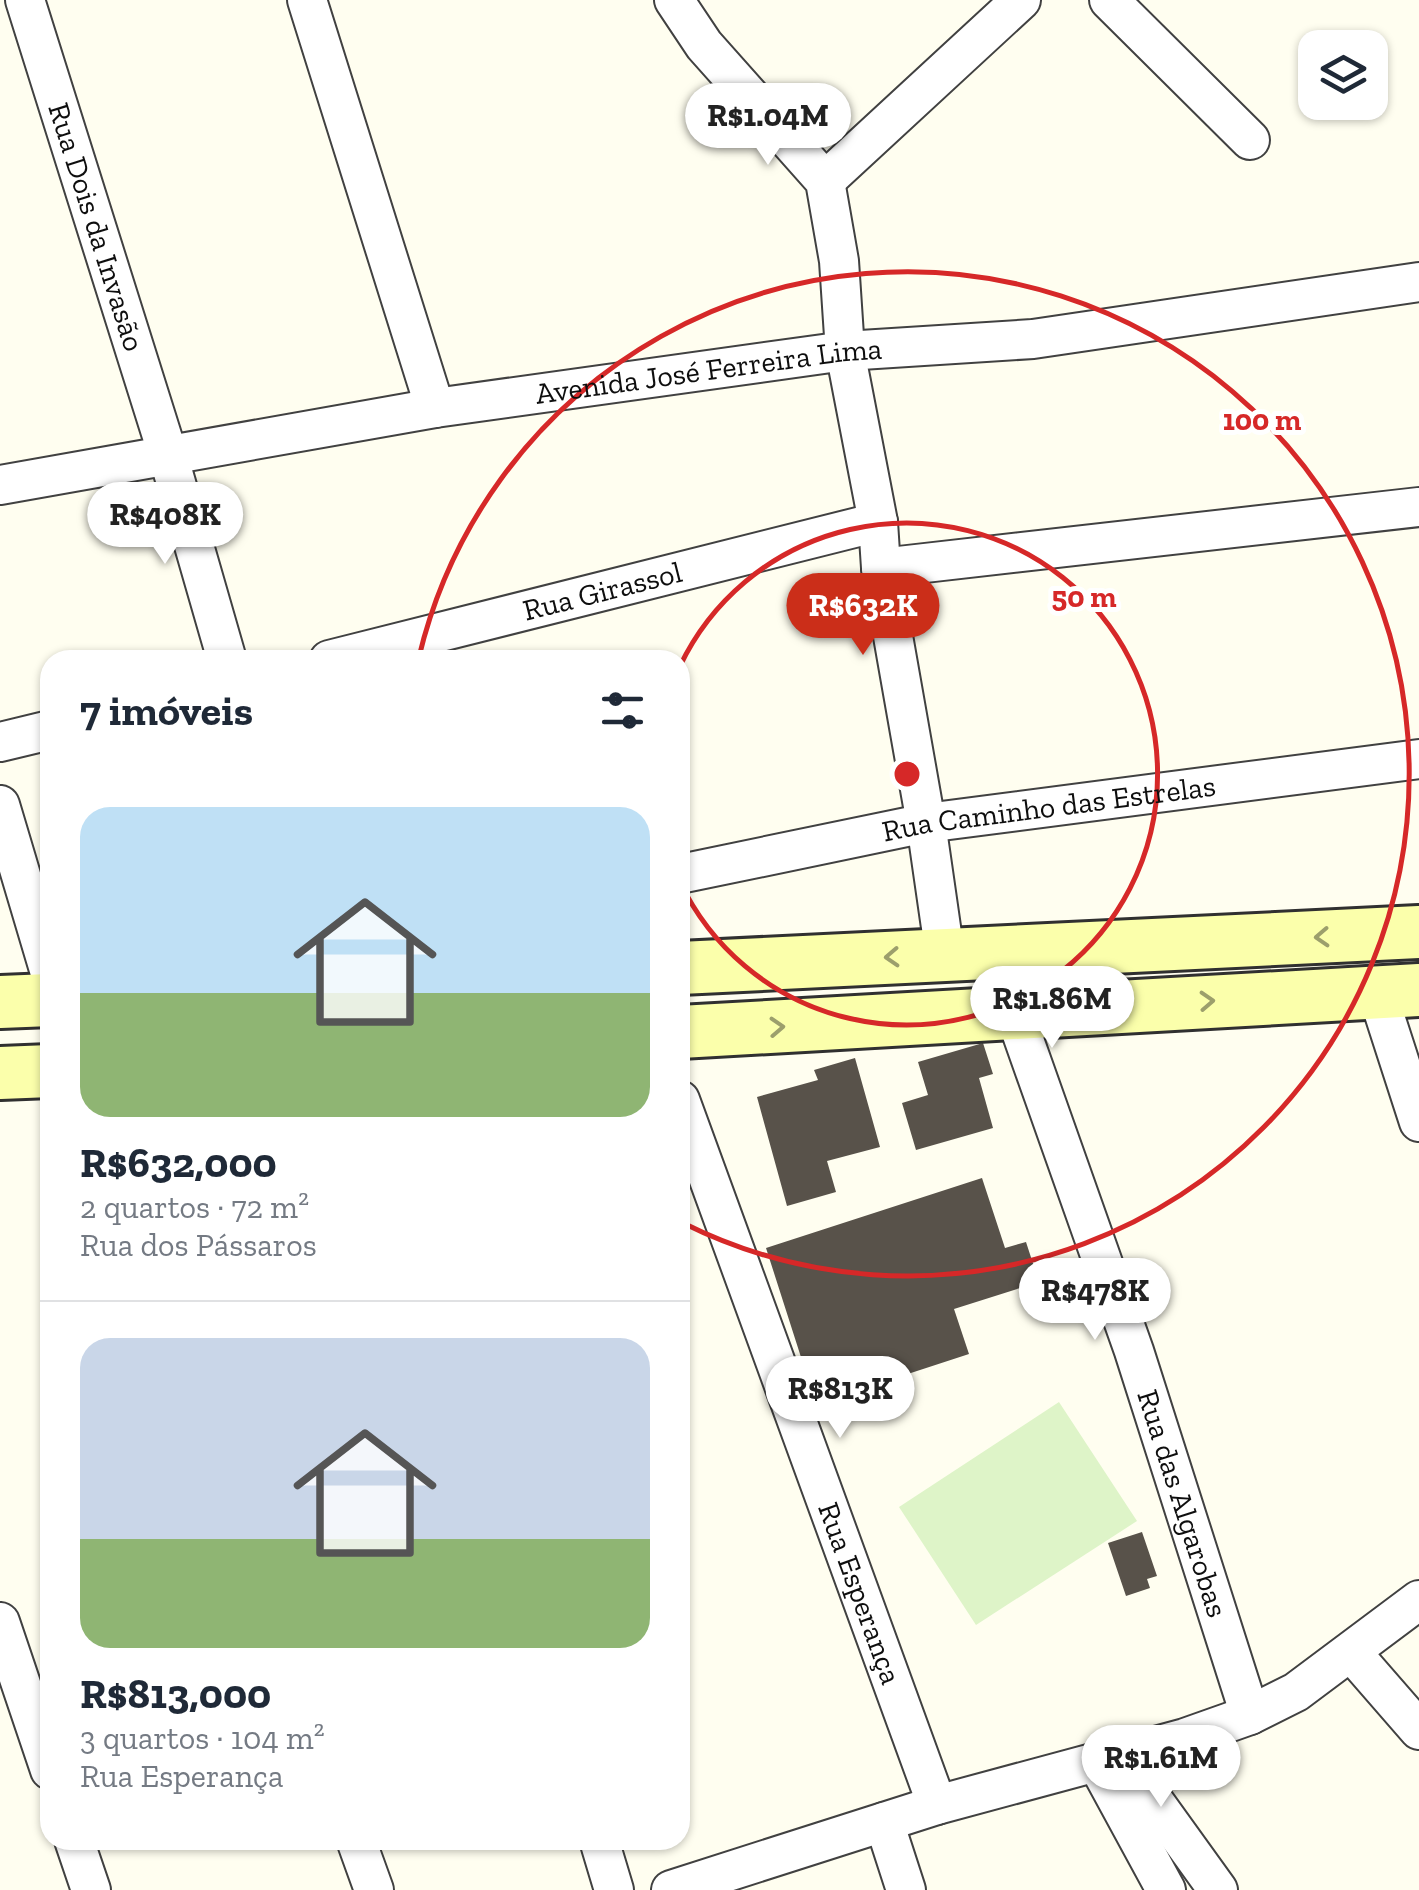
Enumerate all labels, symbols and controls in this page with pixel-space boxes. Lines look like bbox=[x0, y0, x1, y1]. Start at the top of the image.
map controls bbox=[1298, 30, 1388, 120]
button: layers bbox=[1298, 30, 1388, 120]
pin: R$1.04M bbox=[676, 83, 860, 168]
text: R$1.04M bbox=[707, 96, 829, 134]
street label: Rua Dois da Invasão bbox=[40, 98, 152, 356]
street label: Avenida José Ferreira Lima bbox=[533, 331, 883, 412]
text: 100 m bbox=[1223, 402, 1301, 438]
pin: R$408K bbox=[84, 482, 246, 567]
text: R$408K bbox=[109, 495, 221, 533]
street label: Rua Girassol bbox=[519, 554, 686, 629]
pin: R$632K bbox=[782, 573, 944, 658]
text: 50 m bbox=[1052, 579, 1116, 615]
text: R$632K bbox=[808, 586, 918, 624]
icon: filters bbox=[595, 683, 650, 738]
text: 7 imóveis bbox=[80, 685, 253, 736]
centre of rings bbox=[889, 756, 925, 792]
street label: Rua Caminho das Estrelas bbox=[879, 768, 1218, 850]
icon: home bbox=[275, 872, 455, 1052]
one-way arrow bbox=[1313, 926, 1329, 947]
one-way arrow bbox=[884, 947, 900, 968]
pin: R$1.86M bbox=[960, 966, 1144, 1051]
text: R$1.86M bbox=[992, 979, 1112, 1017]
one-way arrow bbox=[1199, 991, 1215, 1012]
one-way arrow bbox=[770, 1016, 786, 1038]
text: R$632,000 bbox=[80, 1137, 277, 1188]
text: 2 quartos · 72 m² bbox=[80, 1188, 309, 1226]
text: Rua dos Pássaros bbox=[80, 1226, 317, 1264]
pin: R$478K bbox=[1014, 1258, 1176, 1343]
text: R$478K bbox=[1041, 1271, 1149, 1309]
pin: R$813K bbox=[759, 1356, 921, 1441]
text: R$813K bbox=[788, 1369, 892, 1407]
street label: Rua das Algarobas bbox=[1129, 1385, 1236, 1622]
icon: home bbox=[275, 1403, 455, 1583]
street label: Rua Esperança bbox=[810, 1497, 909, 1689]
text: R$813,000 bbox=[80, 1668, 271, 1719]
text: 3 quartos · 104 m² bbox=[80, 1719, 325, 1757]
pin: R$1.61M bbox=[1069, 1725, 1253, 1810]
text: R$1.61M bbox=[1104, 1738, 1218, 1776]
text: Rua Esperança bbox=[80, 1757, 283, 1795]

